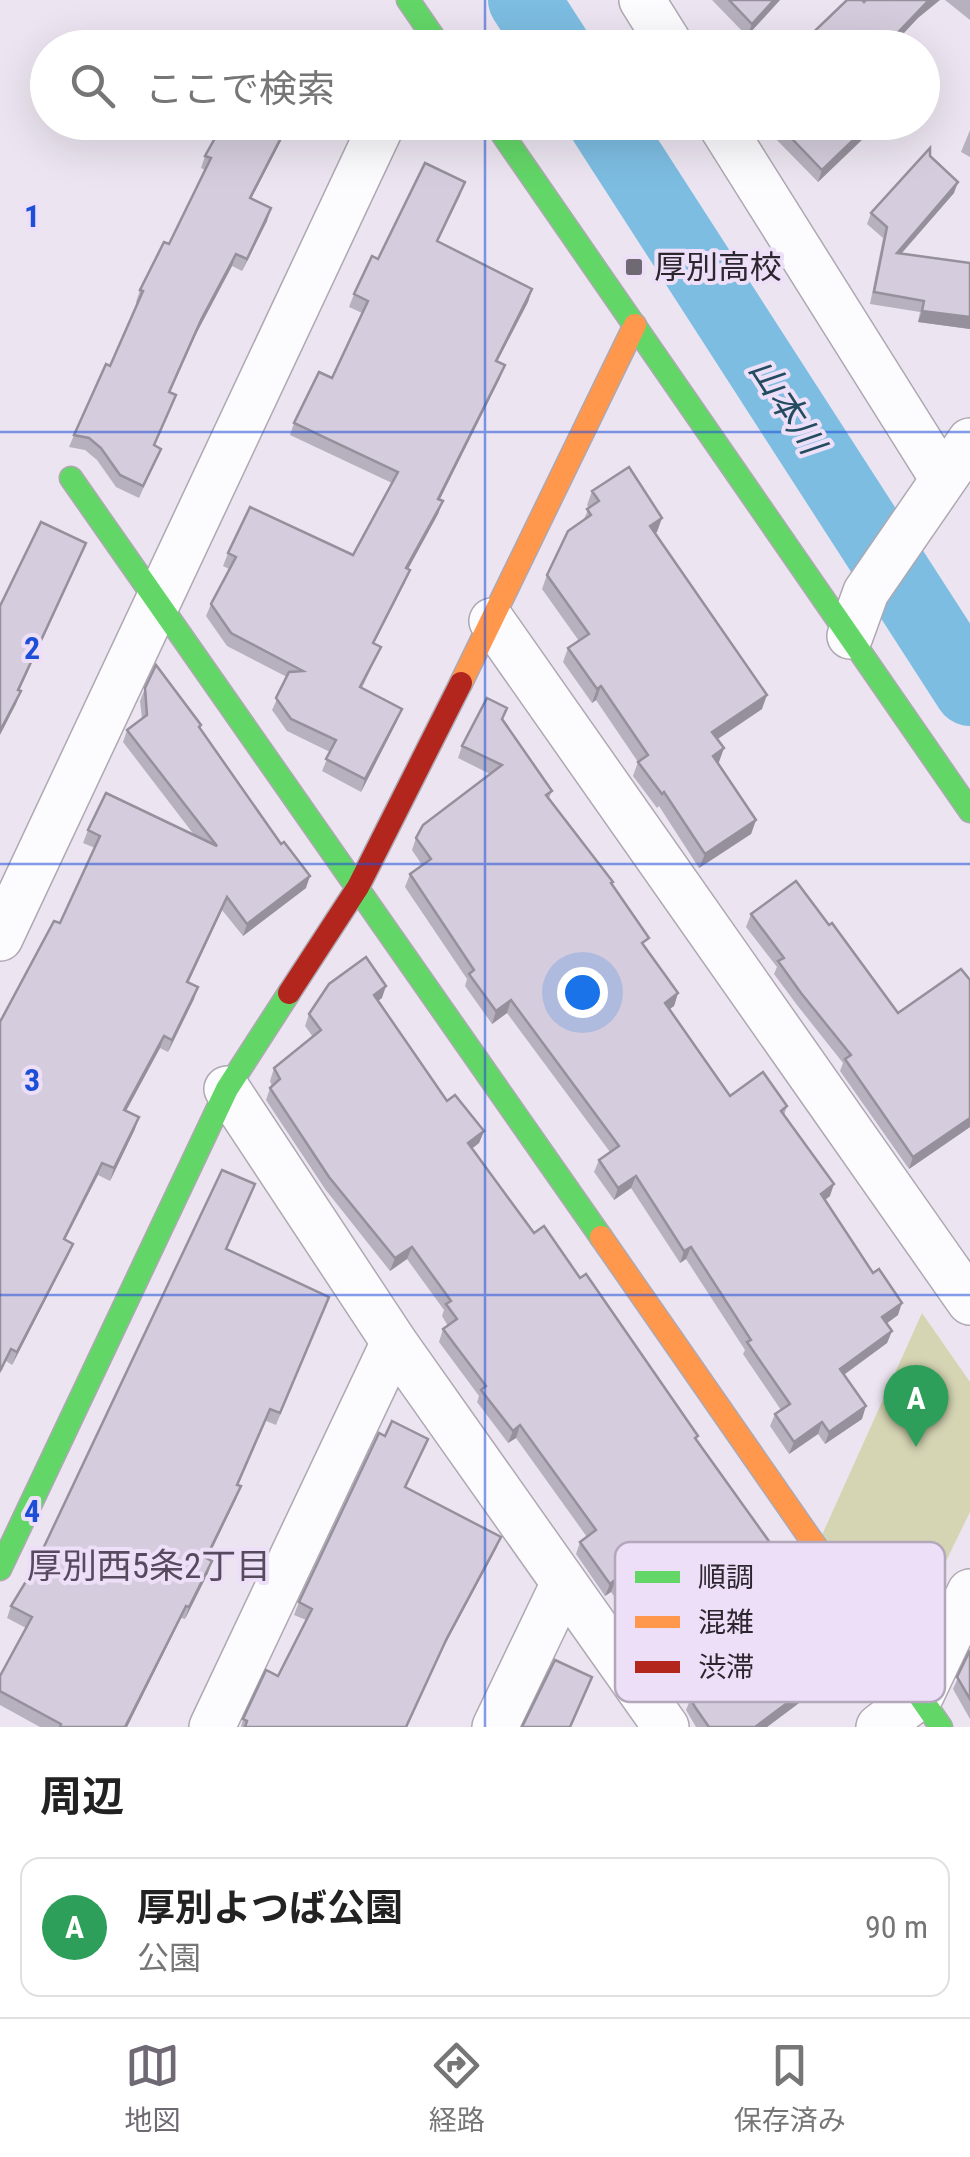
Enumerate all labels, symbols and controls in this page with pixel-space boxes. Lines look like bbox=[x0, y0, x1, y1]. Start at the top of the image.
search box bbox=[30, 30, 940, 140]
icon: search bbox=[65, 58, 120, 113]
text: ここで検索 bbox=[145, 67, 335, 111]
text: 1 bbox=[24, 197, 40, 235]
place label: 厚別高校 bbox=[654, 248, 782, 286]
marker: 厚別高校 bbox=[623, 256, 645, 278]
water label: 山本川 bbox=[741, 351, 835, 465]
text: 2 bbox=[24, 629, 40, 667]
your location bbox=[557, 967, 608, 1018]
text: 3 bbox=[24, 1061, 40, 1099]
pin: A bbox=[884, 1364, 948, 1447]
text: 4 bbox=[24, 1492, 40, 1530]
legend bbox=[615, 1542, 945, 1702]
district label: 厚別西5条2丁目 bbox=[27, 1546, 271, 1587]
text: 順調 bbox=[698, 1561, 754, 1594]
text: 混雑 bbox=[698, 1606, 754, 1639]
text: 渋滞 bbox=[698, 1651, 754, 1684]
text: 周辺 bbox=[40, 1772, 124, 1821]
text: 厚別よつば公園 bbox=[137, 1886, 403, 1930]
text: A bbox=[65, 1908, 84, 1946]
text: 90 m bbox=[865, 1908, 928, 1946]
text: 公園 bbox=[137, 1939, 201, 1977]
tab: 地図 bbox=[124, 2038, 180, 2138]
tab: 経路 bbox=[429, 2038, 485, 2138]
tab: 保存済み bbox=[734, 2038, 846, 2138]

